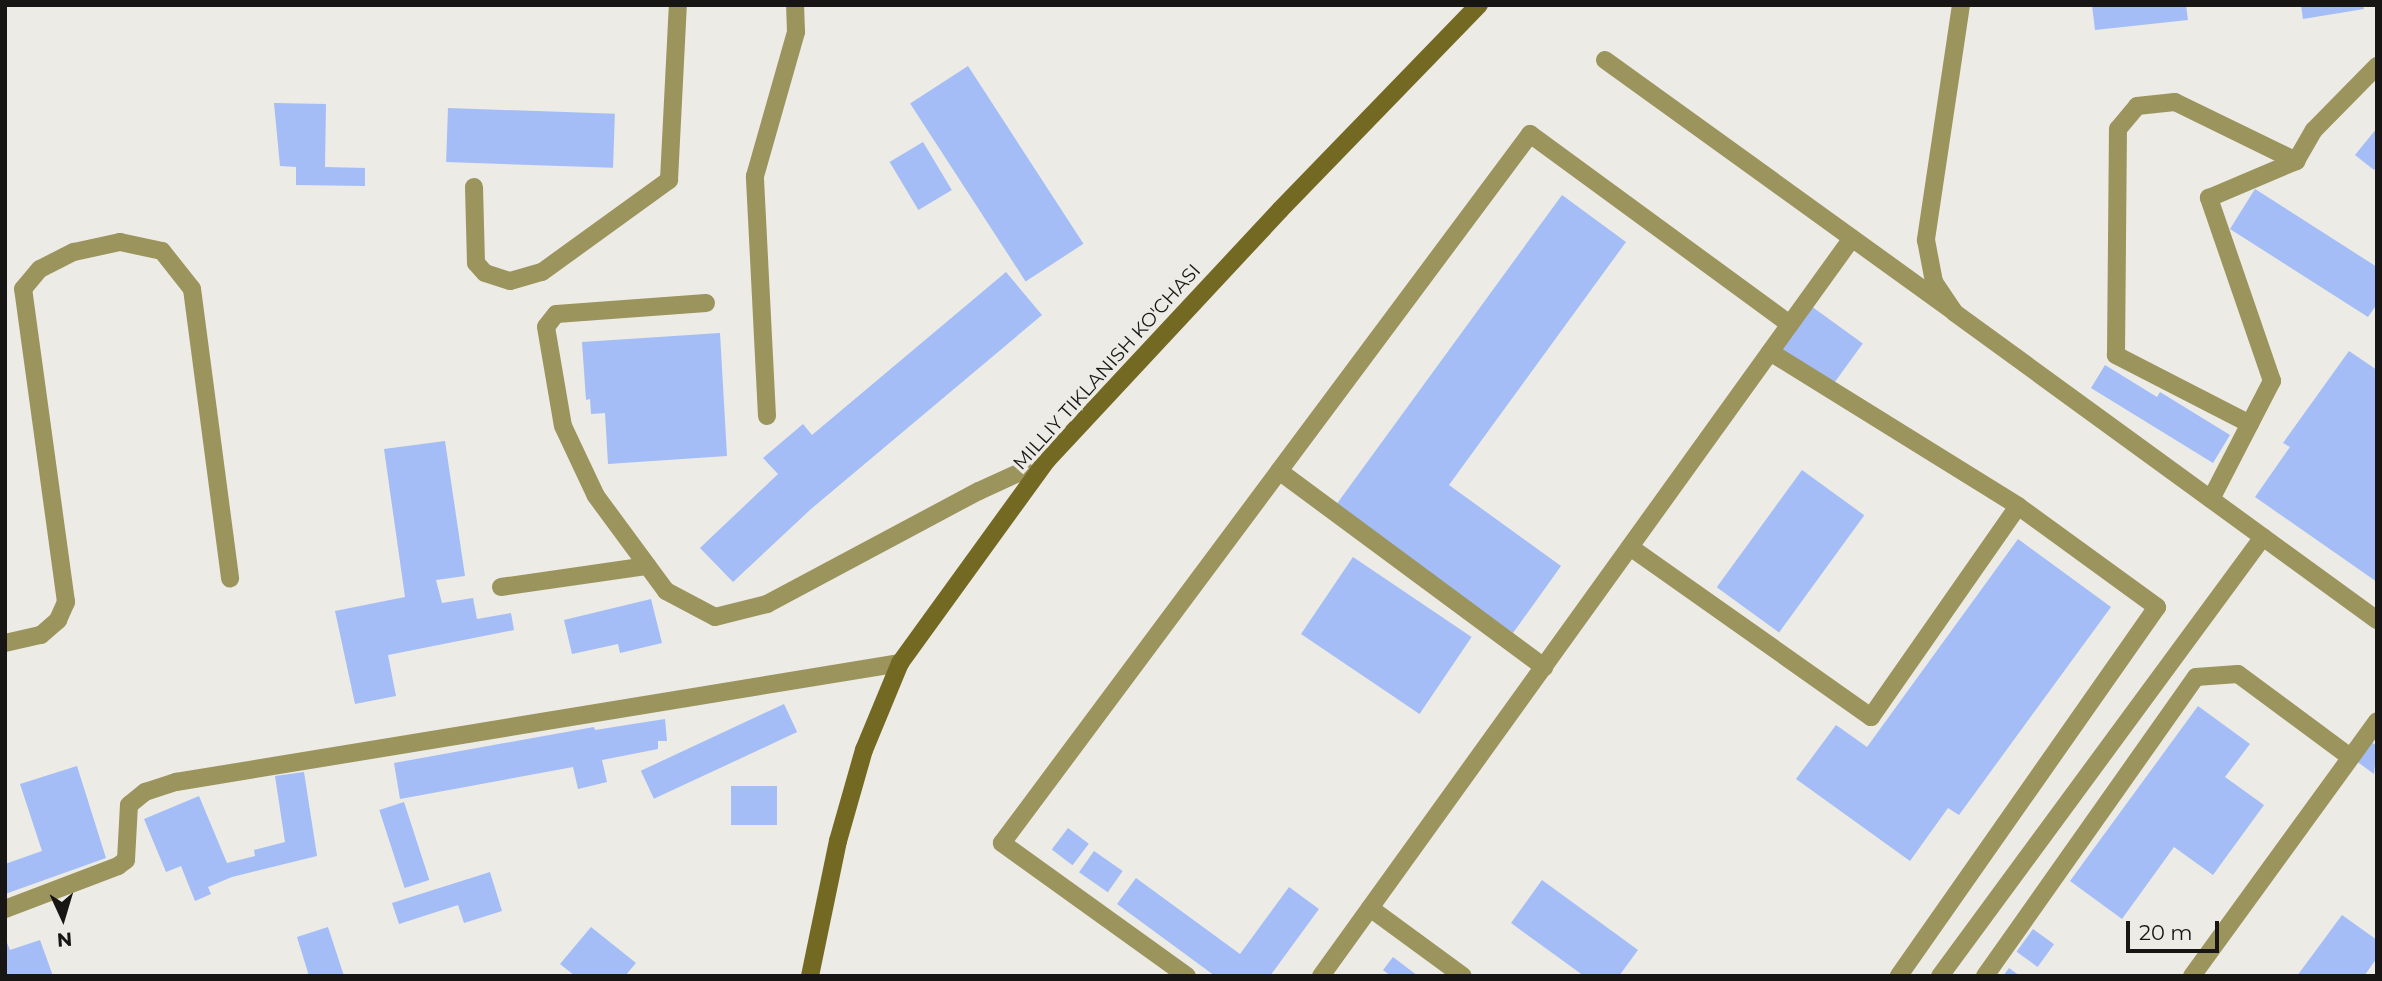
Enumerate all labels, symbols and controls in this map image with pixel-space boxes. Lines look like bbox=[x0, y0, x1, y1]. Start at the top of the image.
street label: MILLIY TIKLANISH KO'CHASI bbox=[1009, 259, 1205, 475]
north arrow bbox=[28, 883, 98, 953]
scale bar bbox=[2130, 908, 2223, 952]
text: 20 m bbox=[2139, 920, 2193, 945]
text: N bbox=[56, 927, 73, 951]

